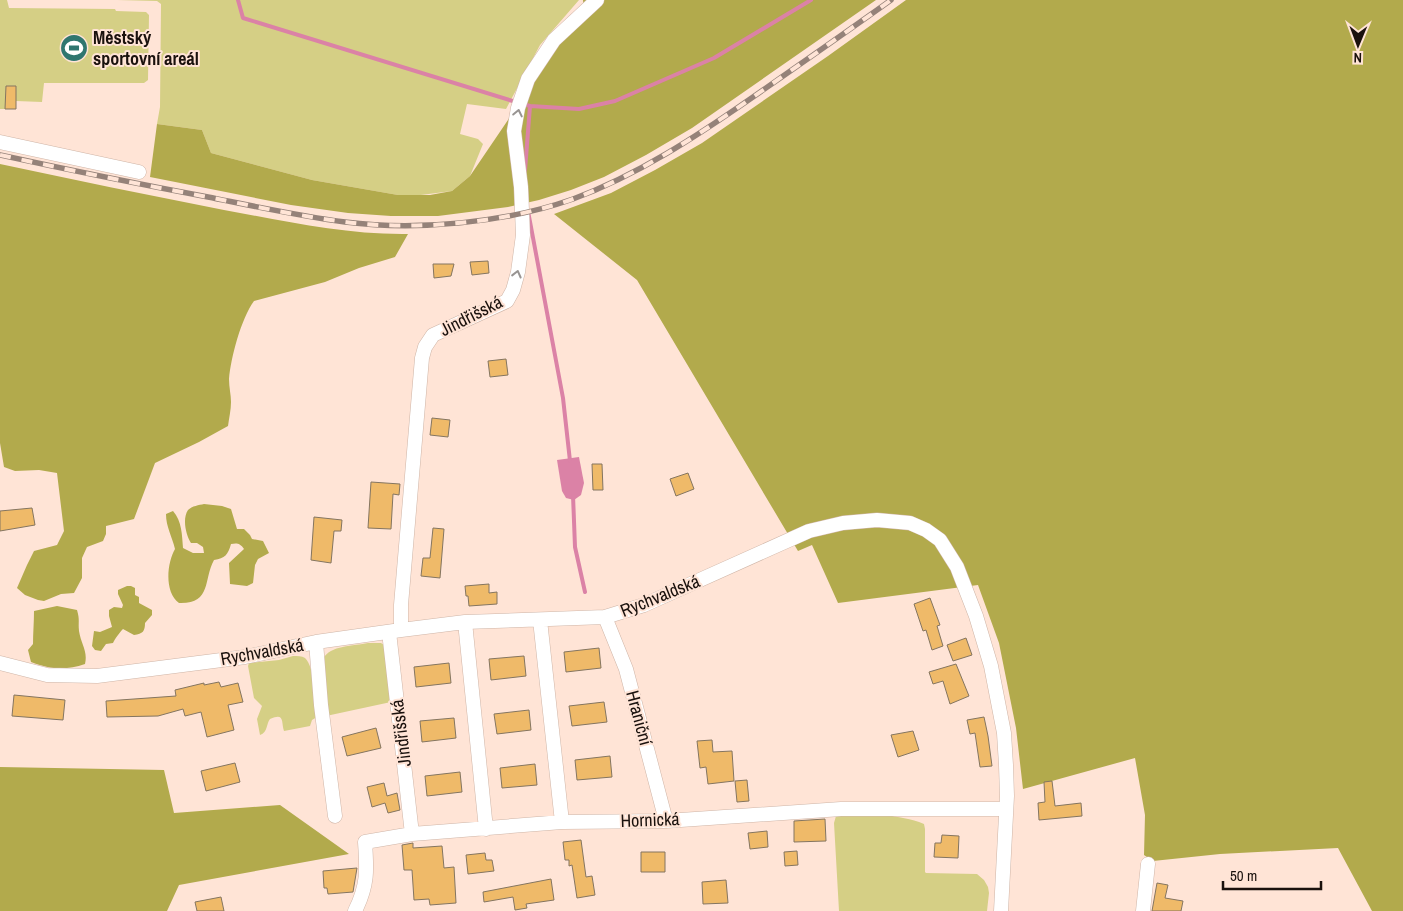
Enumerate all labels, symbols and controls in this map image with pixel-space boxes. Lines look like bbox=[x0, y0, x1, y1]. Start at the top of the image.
north arrow bbox=[1333, 20, 1383, 70]
place label: Městský sportovní areál bbox=[93, 25, 199, 71]
sports icon: Městský sportovní areál bbox=[59, 33, 89, 63]
text: N bbox=[1353, 49, 1362, 67]
one-way arrow bbox=[512, 108, 523, 117]
one-way arrow bbox=[511, 269, 522, 278]
street label: Jindřišská bbox=[435, 289, 506, 342]
street label: Rychvaldská bbox=[616, 568, 703, 623]
street label: Rychvaldská bbox=[219, 632, 305, 671]
street label: Hraniční bbox=[620, 688, 659, 749]
street label: Jindřišská bbox=[384, 698, 417, 768]
street label: Hornická bbox=[620, 806, 680, 833]
scale bar bbox=[1223, 858, 1320, 890]
text: 50 m bbox=[1230, 865, 1257, 886]

